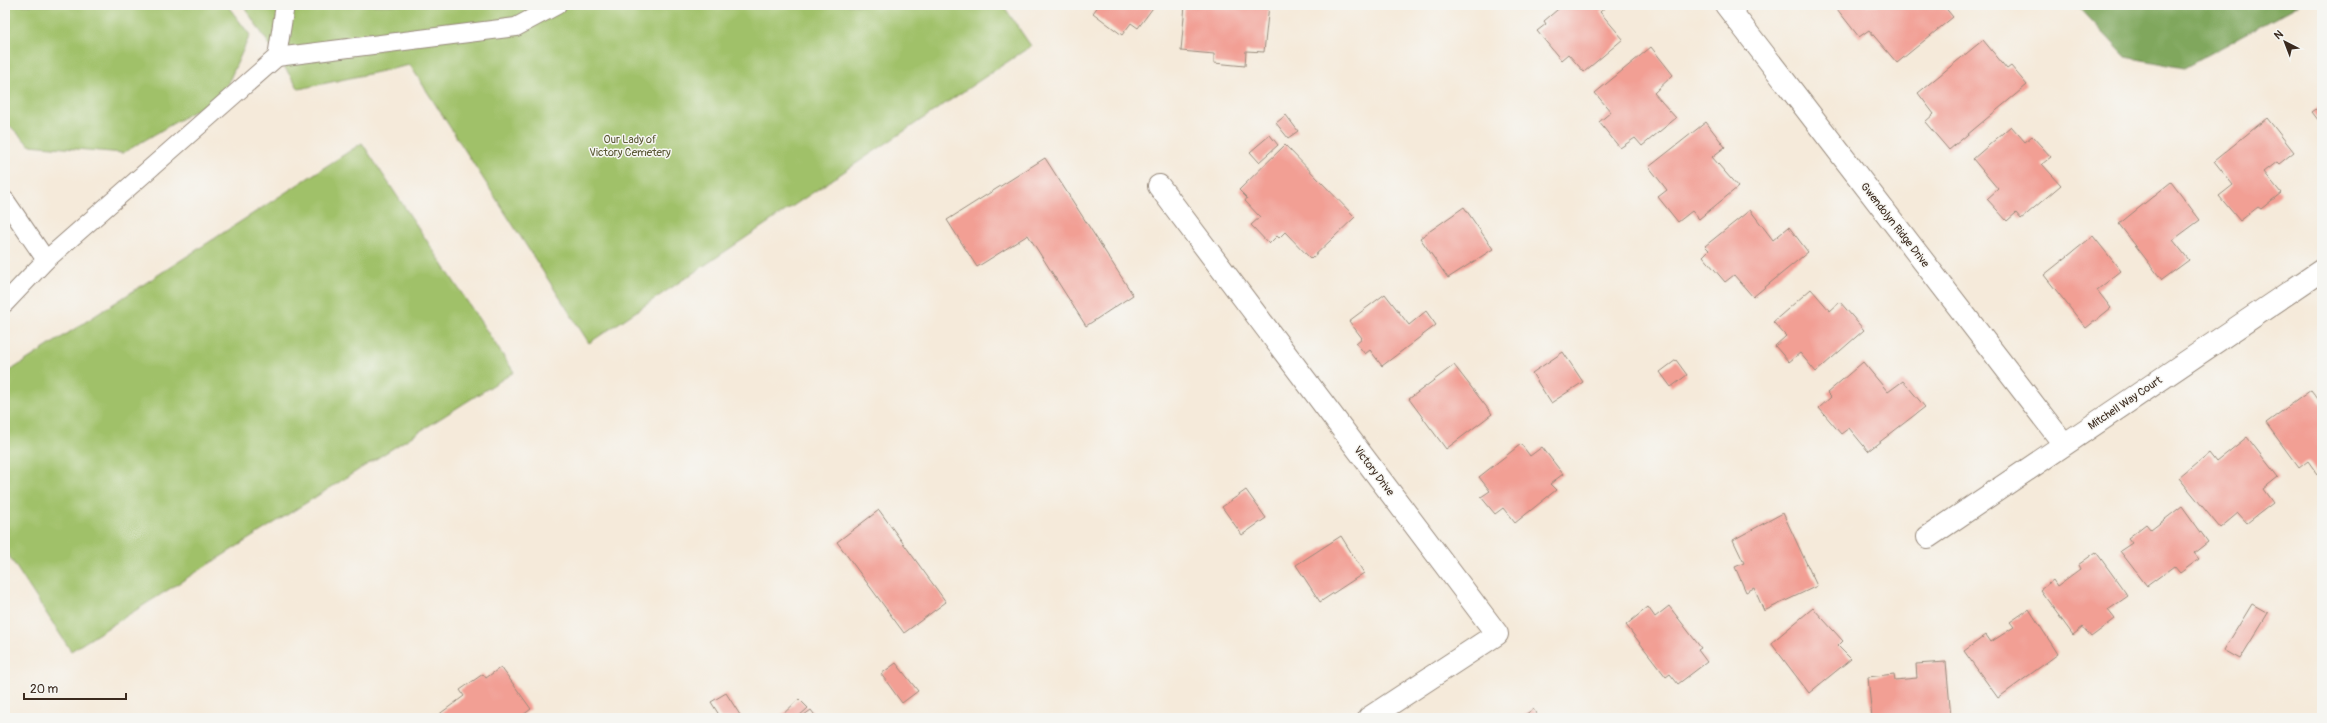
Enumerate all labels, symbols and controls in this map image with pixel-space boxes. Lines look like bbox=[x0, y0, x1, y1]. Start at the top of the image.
north arrow bbox=[2265, 22, 2305, 62]
text: N bbox=[2272, 27, 2286, 42]
park label: Our Lady of Victory Cemetery bbox=[589, 133, 671, 159]
street label: Gwendolyn Ridge Drive bbox=[1858, 180, 1932, 270]
street label: Mitchell Way Court bbox=[2086, 373, 2165, 433]
street label: Victory Drive bbox=[1351, 444, 1397, 499]
scale bar bbox=[24, 675, 126, 701]
text: 20 m bbox=[30, 682, 59, 697]

